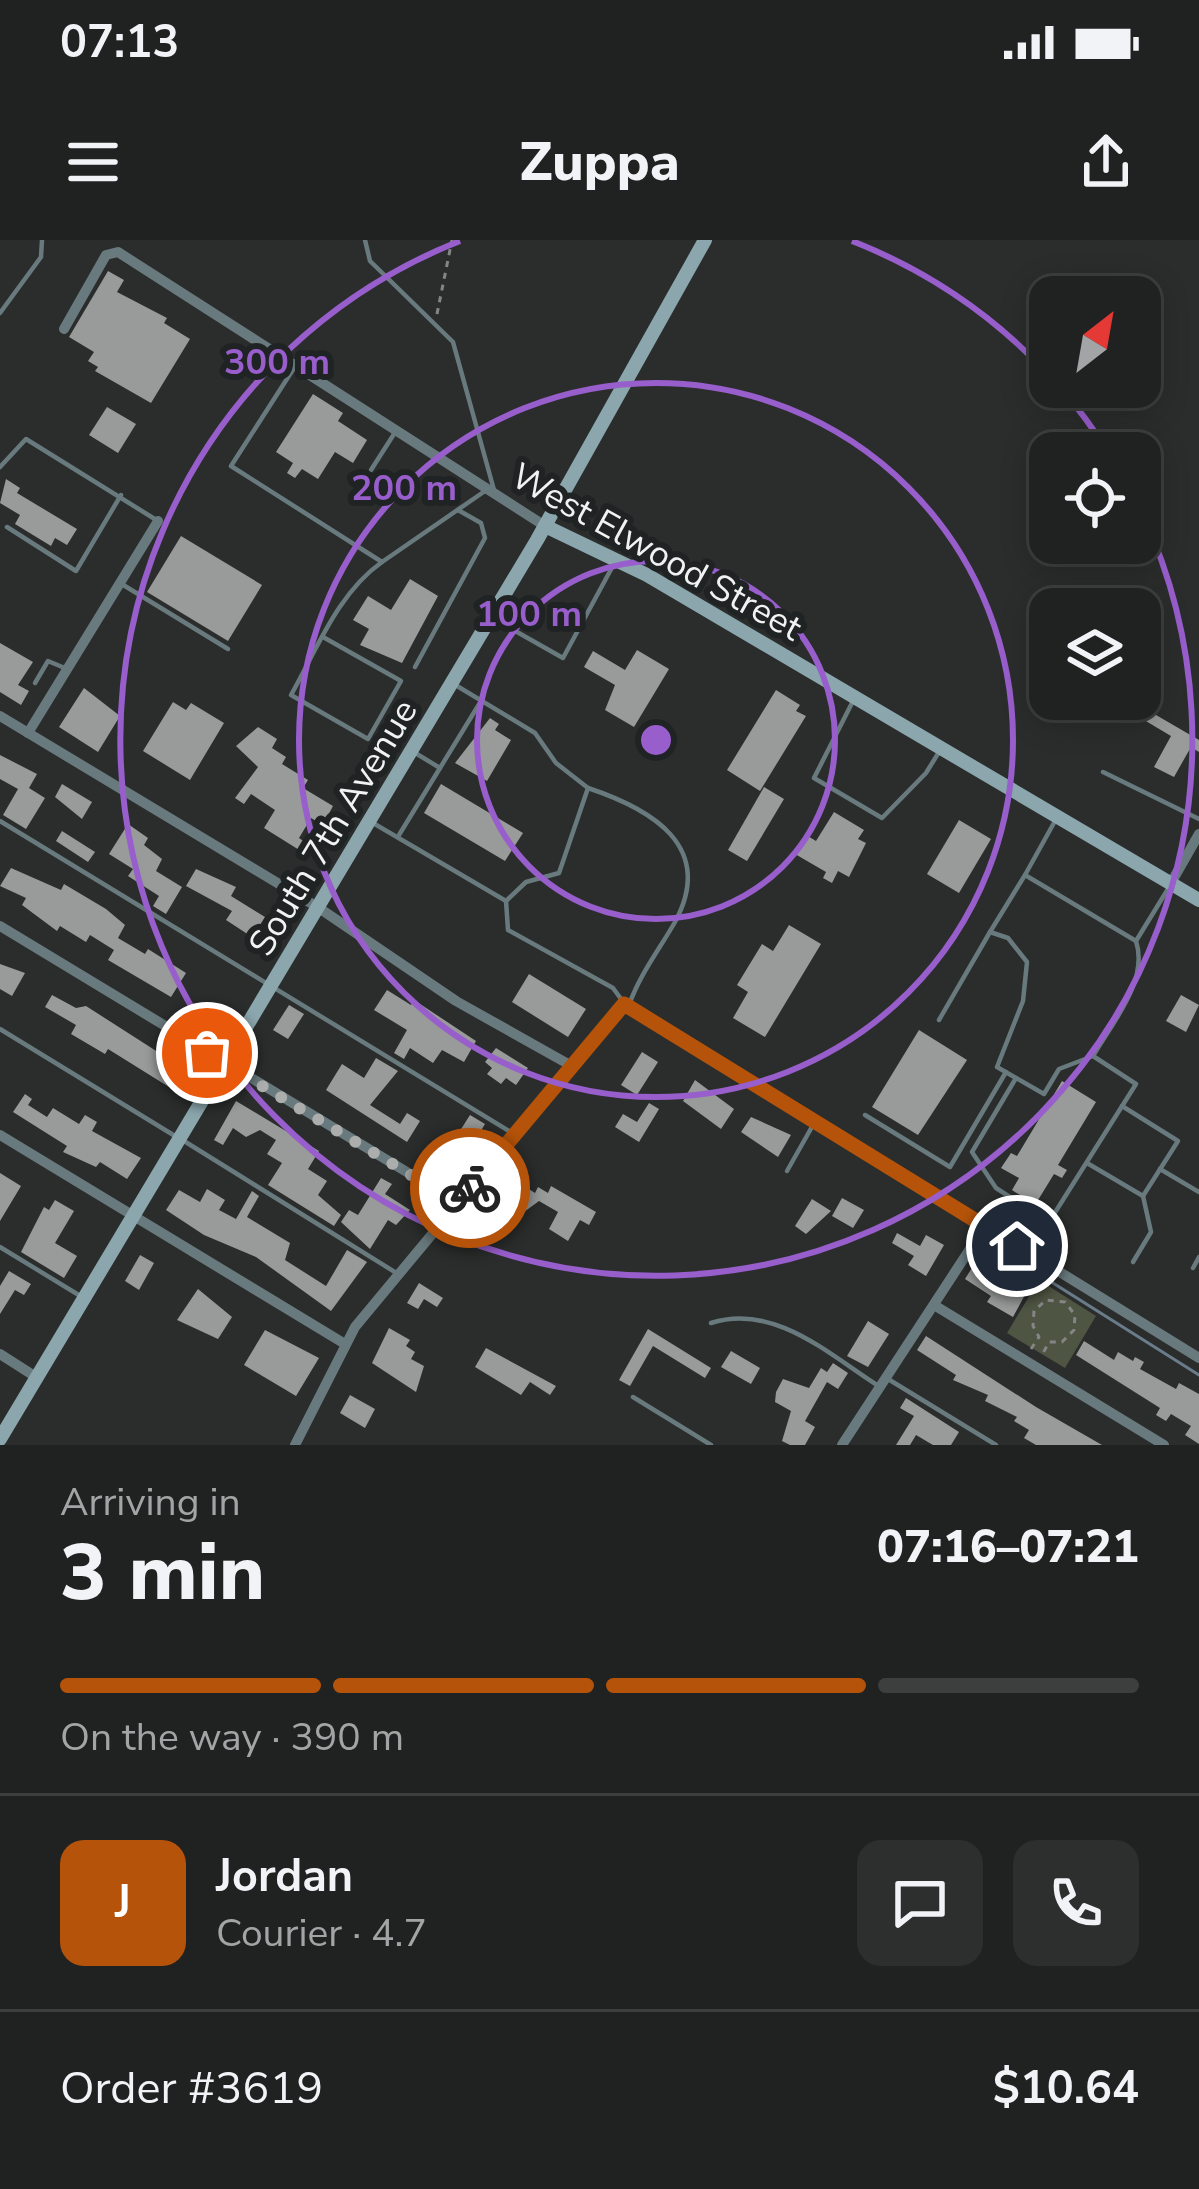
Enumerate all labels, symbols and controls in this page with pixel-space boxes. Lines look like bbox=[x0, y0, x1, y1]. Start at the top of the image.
text: 07:13 bbox=[60, 12, 179, 73]
text: Zuppa bbox=[519, 125, 680, 199]
icon: menu bbox=[60, 129, 126, 195]
icon: share bbox=[1073, 129, 1139, 195]
north arrow bbox=[1029, 276, 1161, 408]
map controls bbox=[1029, 276, 1161, 720]
text: 300 m bbox=[224, 338, 330, 387]
button: locate bbox=[1029, 432, 1161, 564]
street label: West Elwood Street bbox=[502, 452, 811, 653]
text: 200 m bbox=[351, 464, 457, 513]
button: layers bbox=[1029, 588, 1161, 720]
text: 100 m bbox=[476, 590, 582, 639]
street label: South 7th Avenue bbox=[237, 690, 429, 965]
centre of rings bbox=[635, 719, 677, 761]
pin bbox=[156, 1002, 258, 1104]
icon: bag bbox=[174, 1020, 240, 1086]
courier bbox=[410, 1128, 530, 1248]
icon: bike bbox=[437, 1155, 503, 1221]
pin bbox=[966, 1195, 1068, 1297]
icon: home bbox=[984, 1213, 1050, 1279]
text: Arriving in bbox=[60, 1476, 241, 1529]
text: 07:16–07:21 bbox=[877, 1517, 1139, 1578]
text: 3 min bbox=[60, 1520, 265, 1627]
text: On the way · 390 m bbox=[60, 1711, 404, 1764]
button: chat bbox=[857, 1840, 983, 1966]
button: phone bbox=[1013, 1840, 1139, 1966]
text: Jordan bbox=[216, 1846, 353, 1907]
text: J bbox=[115, 1872, 131, 1933]
text: Courier · 4.7 bbox=[216, 1907, 427, 1960]
text: Order #3619 bbox=[60, 2058, 323, 2119]
text: $10.64 bbox=[993, 2058, 1139, 2119]

